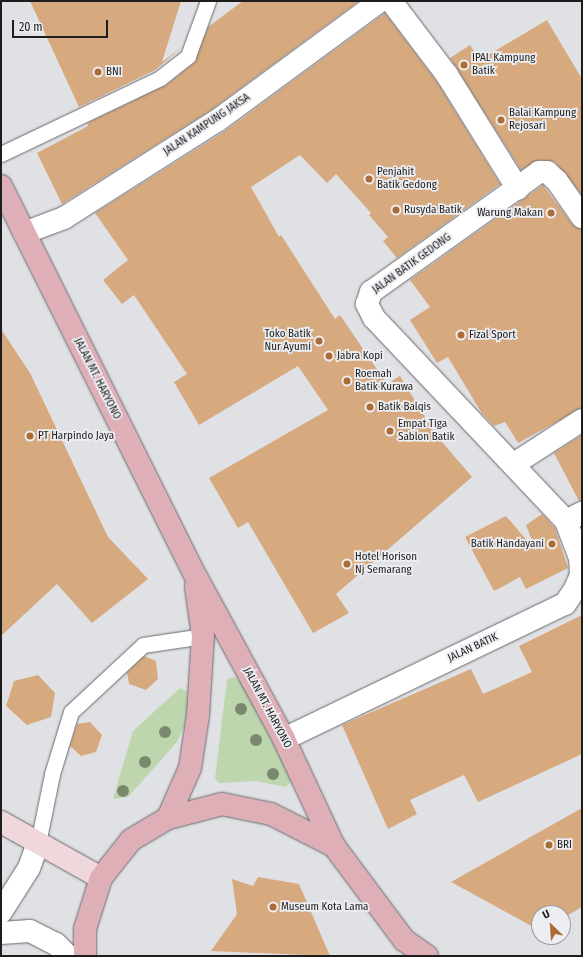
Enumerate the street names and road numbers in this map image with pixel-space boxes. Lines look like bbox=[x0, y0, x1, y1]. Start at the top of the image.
street label: JALAN KAMPUNG JAKSA bbox=[161, 91, 253, 159]
street label: JALAN BATIK GEDONG bbox=[370, 231, 454, 297]
street label: JALAN MT. HARYONO bbox=[71, 336, 123, 422]
street label: JALAN BATIK bbox=[446, 631, 500, 665]
street label: JALAN MT. HARYONO bbox=[240, 665, 294, 751]

